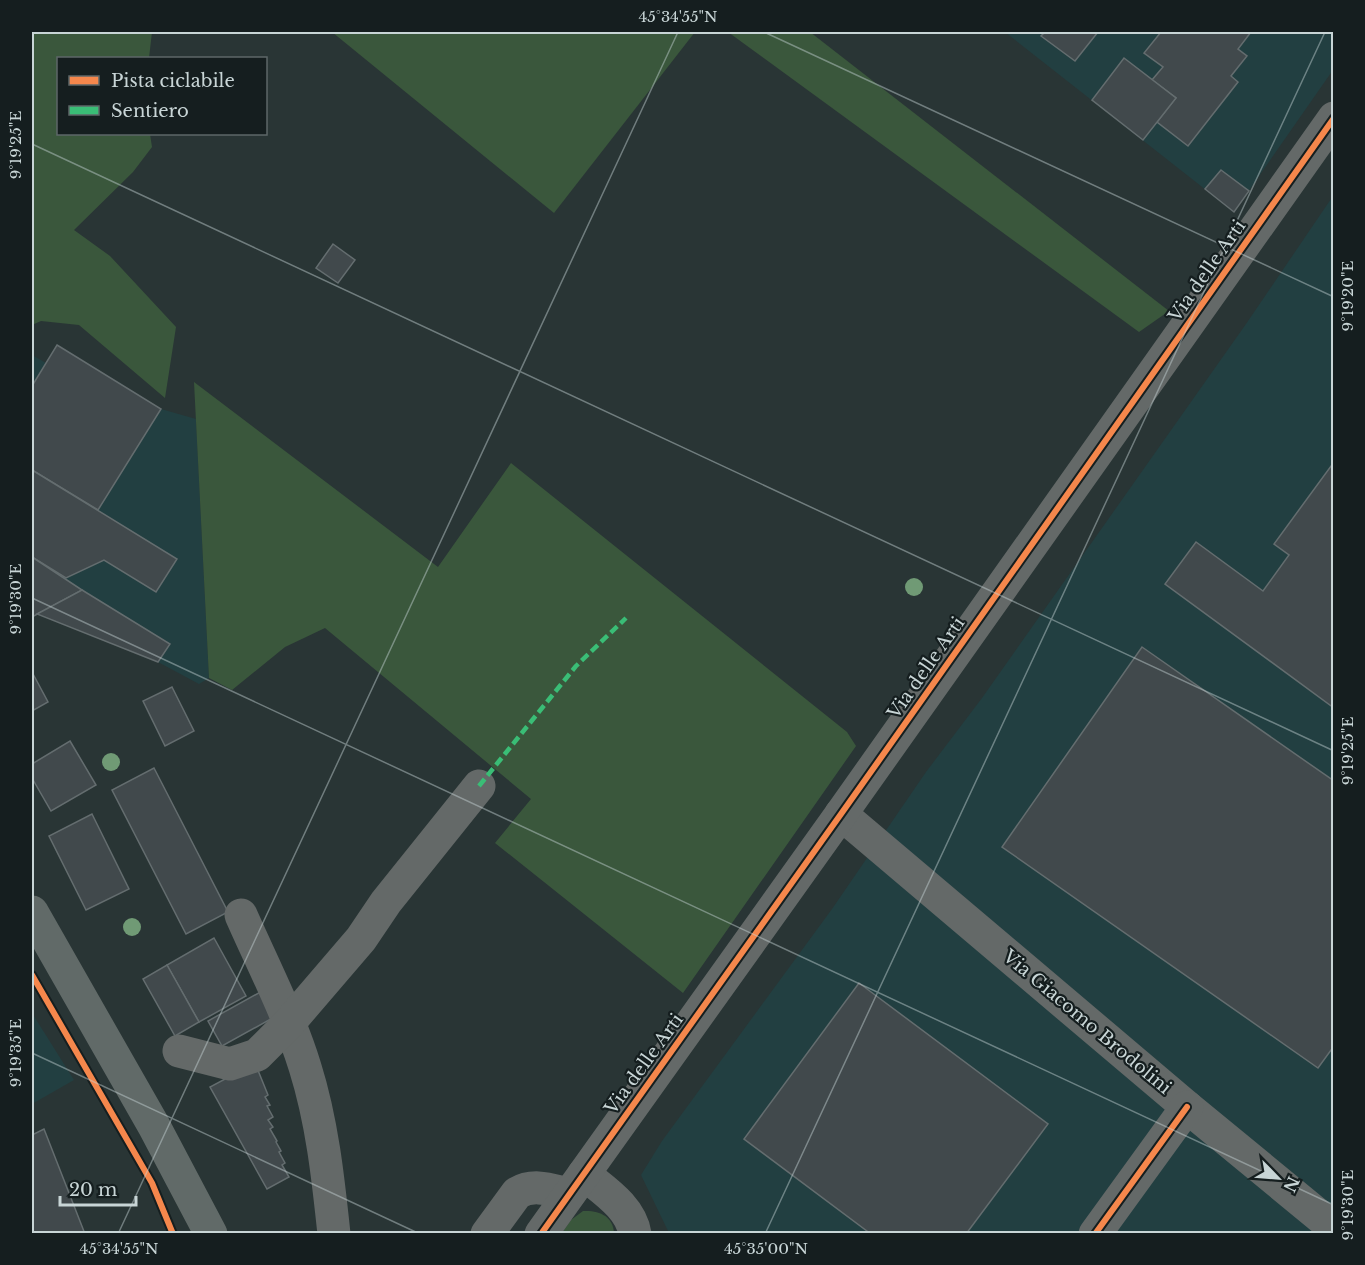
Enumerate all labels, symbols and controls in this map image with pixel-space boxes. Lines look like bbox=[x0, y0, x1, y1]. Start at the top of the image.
text: 45°34'55"N bbox=[638, 7, 718, 26]
legend bbox=[57, 57, 267, 135]
text: Pista ciclabile bbox=[111, 70, 235, 92]
text: Sentiero bbox=[111, 100, 189, 122]
text: 9°19'25"E bbox=[6, 111, 25, 179]
street label: Via delle Arti bbox=[1163, 216, 1250, 327]
text: 9°19'20"E bbox=[1338, 261, 1357, 331]
text: 9°19'30"E bbox=[6, 564, 25, 634]
street label: Via delle Arti bbox=[882, 613, 969, 724]
text: 9°19'25"E bbox=[1338, 717, 1357, 785]
street label: Via Giacomo Brodolini bbox=[998, 945, 1176, 1099]
street label: Via delle Arti bbox=[599, 1009, 688, 1120]
text: 9°19'35"E bbox=[6, 1019, 25, 1087]
north arrow bbox=[1248, 1148, 1308, 1208]
scale bar bbox=[60, 1169, 136, 1207]
text: 9°19'30"E bbox=[1338, 1170, 1357, 1240]
text: N bbox=[1279, 1173, 1304, 1195]
text: 20 m bbox=[69, 1179, 117, 1201]
text: 45°34'55"N bbox=[79, 1239, 159, 1258]
text: 45°35'00"N bbox=[724, 1239, 808, 1258]

